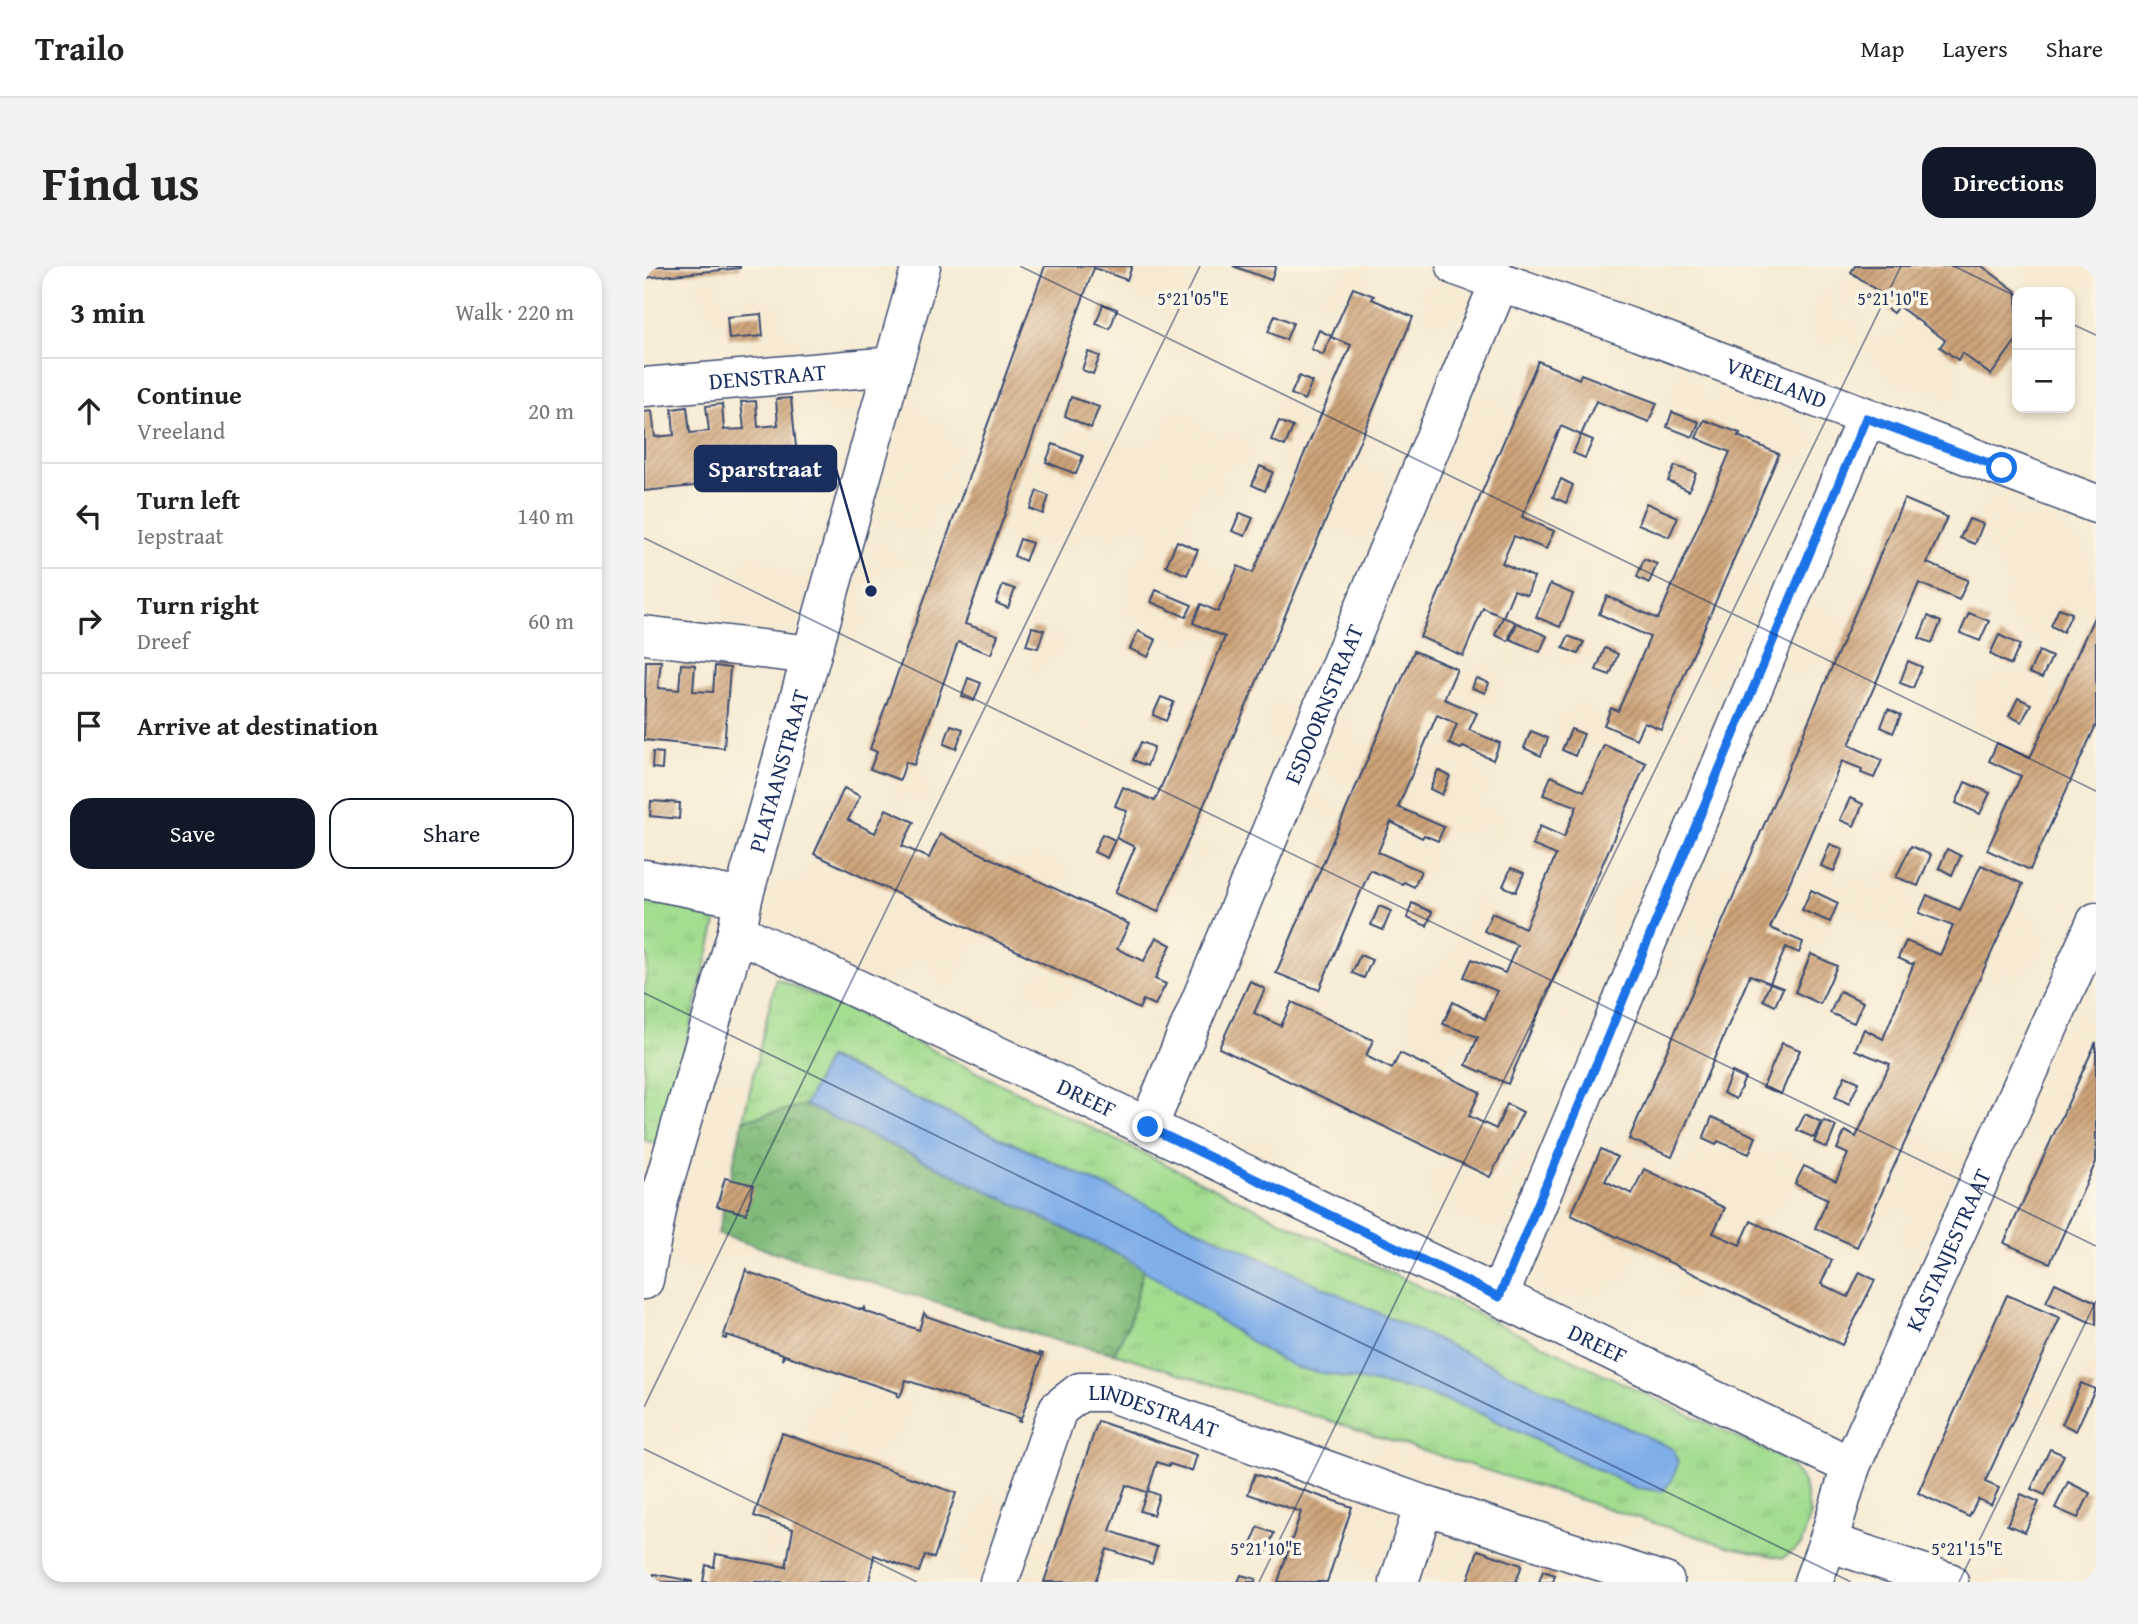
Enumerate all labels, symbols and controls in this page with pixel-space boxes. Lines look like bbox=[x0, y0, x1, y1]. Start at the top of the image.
text: Trailo bbox=[35, 24, 124, 72]
text: Map bbox=[1861, 31, 1904, 66]
text: Layers bbox=[1942, 31, 2008, 66]
text: Share bbox=[2046, 31, 2103, 66]
text: Find us bbox=[42, 146, 200, 218]
button: Directions bbox=[1922, 147, 2096, 218]
text: 5°21'05"E bbox=[1157, 285, 1229, 312]
text: 5°21'10"E bbox=[1857, 285, 1929, 312]
map controls bbox=[2012, 287, 2075, 413]
button: + bbox=[2012, 287, 2075, 350]
text: 3 min bbox=[70, 290, 145, 334]
text: Walk · 220 m bbox=[455, 295, 574, 328]
street label: VREELAND bbox=[1721, 348, 1832, 416]
button: − bbox=[2012, 350, 2075, 413]
street label: DENSTRAAT bbox=[707, 355, 828, 397]
text: Continue bbox=[137, 375, 242, 414]
icon: ahead bbox=[70, 392, 108, 430]
text: 20 m bbox=[528, 394, 574, 427]
text: Vreeland bbox=[137, 414, 225, 447]
callout: Sparstraat bbox=[695, 446, 836, 491]
text: Sparstraat bbox=[708, 451, 822, 486]
route start bbox=[1986, 452, 2017, 483]
text: Turn left bbox=[137, 480, 240, 519]
icon: left bbox=[70, 497, 108, 535]
text: 140 m bbox=[517, 499, 574, 532]
text: Iepstraat bbox=[137, 519, 224, 552]
text: Turn right bbox=[137, 585, 259, 624]
icon: right bbox=[70, 602, 108, 640]
text: 60 m bbox=[528, 604, 574, 637]
street label: ESDOORNSTRAAT bbox=[1276, 619, 1371, 789]
text: Dreef bbox=[137, 624, 189, 657]
street label: PLATAANSTRAAT bbox=[740, 685, 817, 856]
text: Arrive at destination bbox=[137, 706, 378, 745]
icon: arrive bbox=[70, 707, 108, 745]
button: Save bbox=[70, 798, 315, 869]
button: Share bbox=[329, 798, 574, 869]
street label: DREEF bbox=[1052, 1069, 1122, 1126]
route end bbox=[1132, 1111, 1163, 1142]
street label: KASTANJESTRAAT bbox=[1897, 1163, 1999, 1337]
street label: DREEF bbox=[1563, 1315, 1633, 1372]
street label: LINDESTRAAT bbox=[1088, 1375, 1223, 1446]
text: 5°21'10"E bbox=[1230, 1535, 1302, 1562]
text: 5°21'15"E bbox=[1931, 1535, 2003, 1562]

